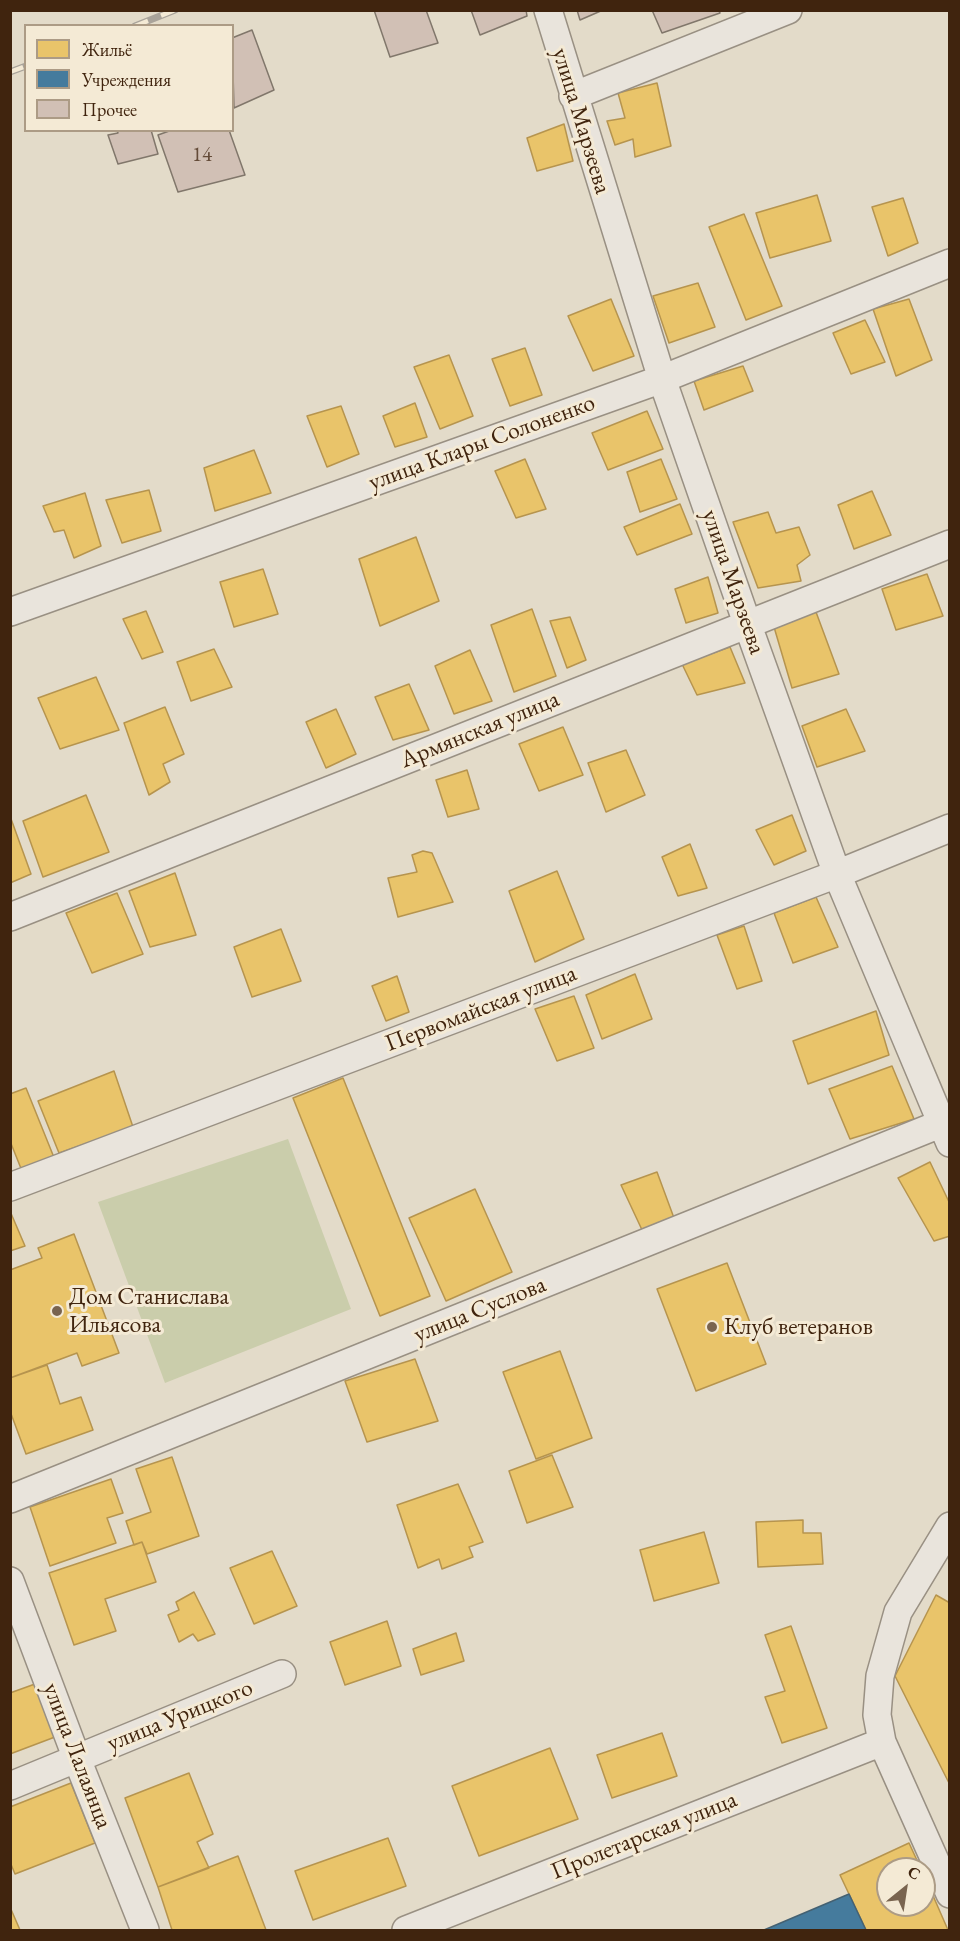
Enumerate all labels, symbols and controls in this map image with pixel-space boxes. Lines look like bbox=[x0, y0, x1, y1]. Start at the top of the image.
legend bbox=[24, 24, 234, 132]
text: Жильё bbox=[82, 38, 132, 61]
street label: улица Марзеева bbox=[545, 45, 617, 197]
text: Учреждения bbox=[82, 68, 171, 91]
text: Прочее bbox=[82, 98, 137, 121]
house number: 14 bbox=[192, 142, 212, 168]
street label: улица Клары Солоненко bbox=[365, 389, 599, 497]
street label: улица Марзеева bbox=[695, 506, 771, 658]
street label: Армянская улица bbox=[396, 685, 564, 775]
street label: Первомайская улица bbox=[381, 959, 581, 1059]
street label: улица Суслова bbox=[410, 1270, 550, 1350]
place label: Дом Станислава Ильясова bbox=[69, 1283, 229, 1339]
marker: Дом Станислава Ильясова bbox=[50, 1304, 64, 1318]
place label: Клуб ветеранов bbox=[724, 1313, 873, 1341]
marker: Клуб ветеранов bbox=[705, 1320, 719, 1334]
street label: улица Урицкого bbox=[103, 1674, 257, 1758]
street label: улица Лалаянца bbox=[36, 1679, 118, 1833]
street label: Пролетарская улица bbox=[547, 1786, 741, 1886]
north arrow bbox=[876, 1857, 936, 1917]
text: С bbox=[904, 1861, 924, 1885]

